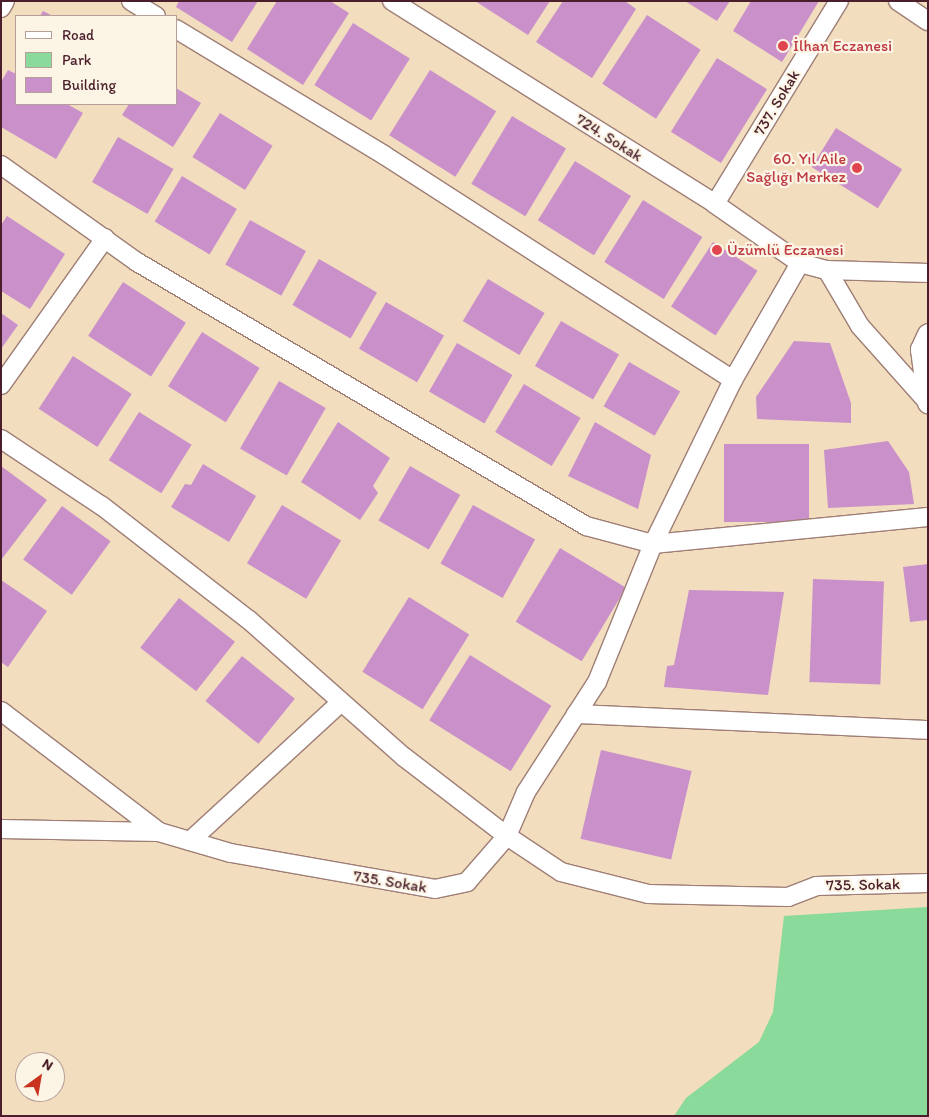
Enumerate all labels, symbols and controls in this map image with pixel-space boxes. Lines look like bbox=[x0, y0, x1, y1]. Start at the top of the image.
legend bbox=[15, 15, 178, 105]
text: Road bbox=[62, 26, 94, 44]
place label: İlhan Eczanesi bbox=[793, 36, 892, 56]
marker: İlhan Eczanesi bbox=[777, 40, 789, 52]
text: Park bbox=[62, 51, 92, 69]
street label: 737. Sokak bbox=[750, 67, 804, 139]
text: Building bbox=[62, 76, 116, 94]
street label: 724. Sokak bbox=[572, 110, 646, 166]
place label: 60. Yıl Aile Sağlığı Merkez bbox=[746, 149, 846, 187]
marker: 60. Yıl Aile Sağlığı Merkez bbox=[850, 161, 864, 175]
place label: Üzümlü Eczanesi bbox=[727, 240, 843, 260]
marker: Üzümlü Eczanesi bbox=[711, 244, 723, 256]
street label: 735. Sokak bbox=[352, 867, 428, 897]
street label: 735. Sokak bbox=[826, 875, 900, 895]
north arrow bbox=[15, 1052, 65, 1102]
text: N bbox=[39, 1055, 56, 1074]

